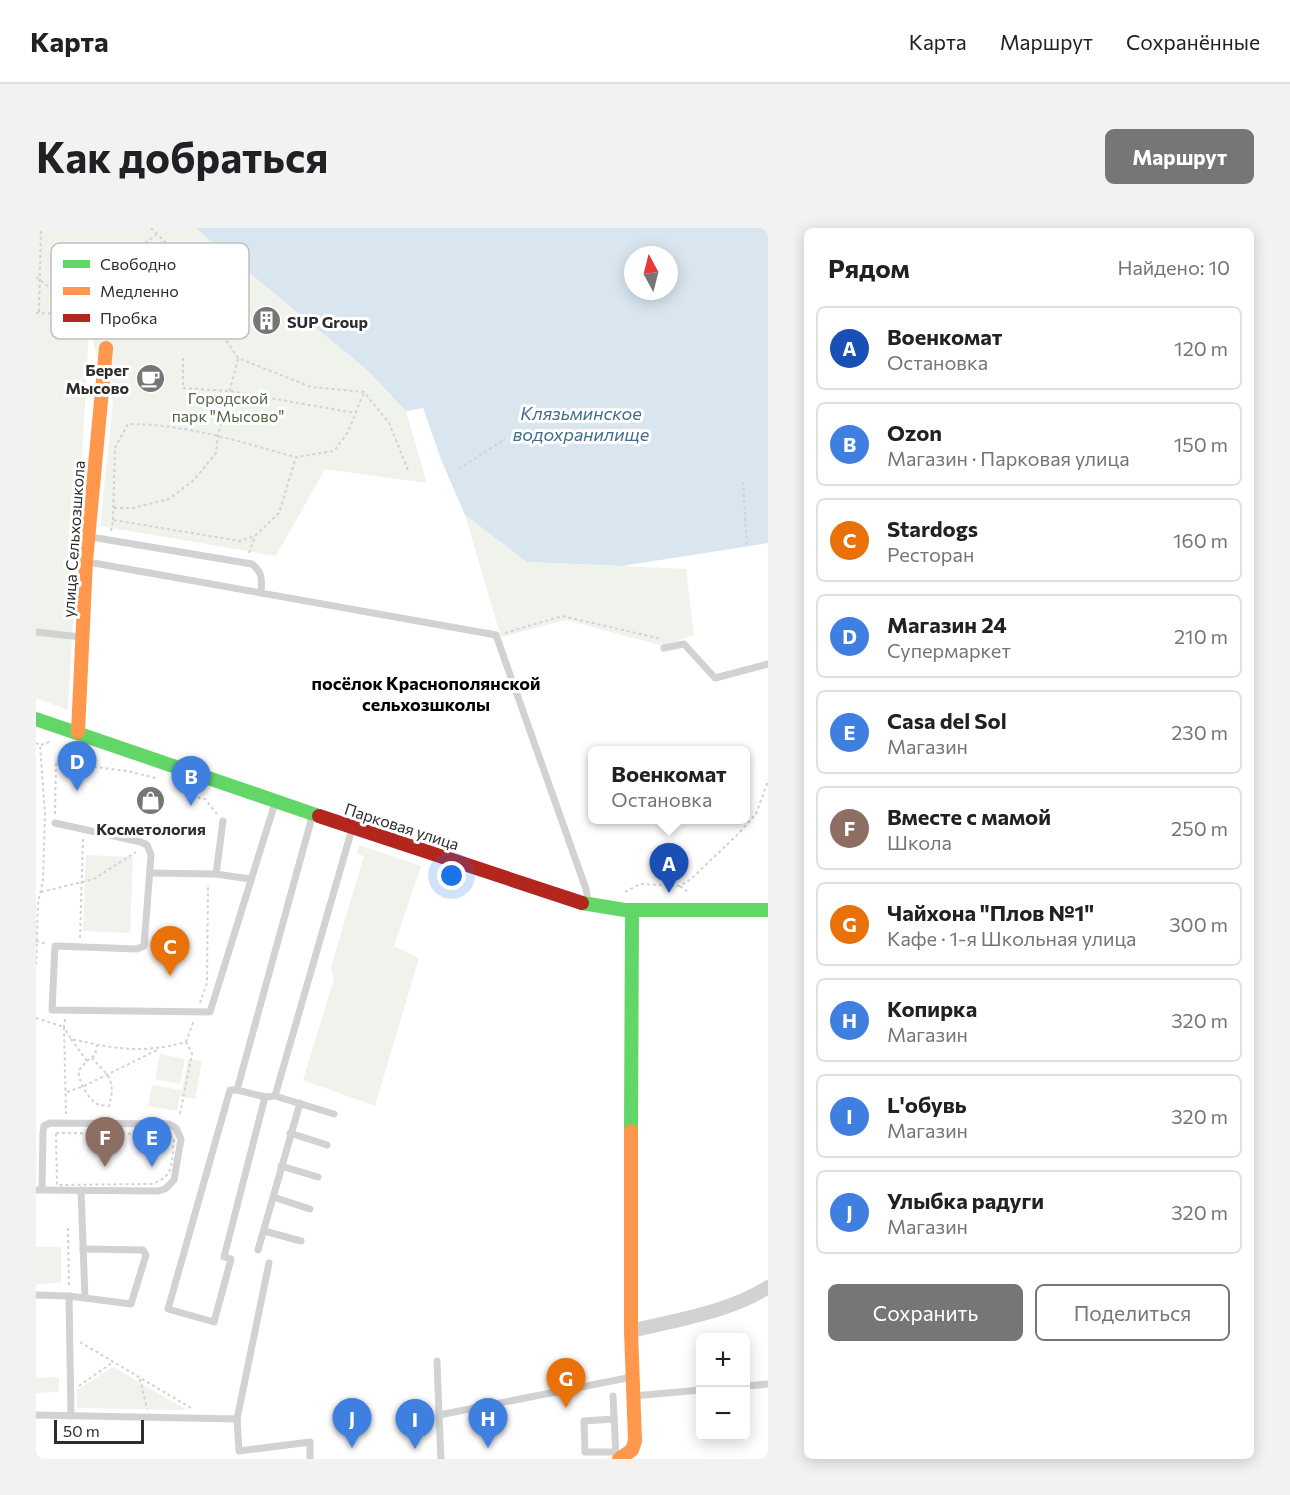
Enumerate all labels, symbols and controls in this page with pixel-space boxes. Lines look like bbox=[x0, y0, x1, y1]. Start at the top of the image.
text: Карта bbox=[30, 24, 109, 58]
text: Карта bbox=[909, 29, 967, 54]
text: Маршрут bbox=[1000, 29, 1093, 54]
text: Сохранённые bbox=[1126, 29, 1260, 54]
button: Маршрут bbox=[1105, 129, 1254, 184]
text: Как добраться bbox=[36, 130, 328, 182]
legend bbox=[51, 243, 249, 339]
north arrow bbox=[624, 246, 678, 300]
text: Рядом bbox=[828, 252, 910, 283]
text: Свободно bbox=[100, 254, 176, 273]
text: Найдено: 10 bbox=[1117, 255, 1230, 279]
text: Медленно bbox=[100, 281, 179, 300]
building icon: SUP Group bbox=[250, 305, 282, 337]
text: Пробка bbox=[100, 308, 157, 327]
place label: SUP Group bbox=[287, 312, 368, 331]
text: Военкомат bbox=[887, 323, 1002, 350]
text: A bbox=[842, 336, 857, 360]
text: 120 m bbox=[1174, 336, 1228, 360]
text: Остановка bbox=[887, 350, 988, 374]
place label: Берег Мысово bbox=[65, 360, 129, 397]
cafe icon: Берег Мысово bbox=[134, 362, 166, 394]
park label: Городской парк "Мысово" bbox=[172, 388, 284, 425]
water label: Клязьминское водохранилище bbox=[513, 402, 650, 445]
text: Ozon bbox=[887, 419, 942, 446]
text: B bbox=[843, 432, 856, 456]
text: 150 m bbox=[1174, 432, 1228, 456]
text: Магазин · Парковая улица bbox=[887, 446, 1130, 470]
street label: улица Сельхозшкола bbox=[58, 460, 88, 618]
text: Stardogs bbox=[887, 515, 978, 542]
text: C bbox=[843, 528, 856, 552]
text: 160 m bbox=[1173, 528, 1228, 552]
text: Ресторан bbox=[887, 542, 974, 566]
text: Магазин 24 bbox=[887, 611, 1007, 638]
text: D bbox=[842, 624, 857, 648]
text: 210 m bbox=[1174, 624, 1228, 648]
text: Супермаркет bbox=[887, 638, 1011, 662]
district label: посёлок Краснополянской сельхозшколы bbox=[312, 672, 540, 715]
text: Casa del Sol bbox=[887, 707, 1007, 734]
text: E bbox=[844, 720, 855, 744]
text: 230 m bbox=[1171, 720, 1228, 744]
text: Магазин bbox=[887, 734, 968, 758]
pin: D bbox=[58, 742, 96, 791]
popup bbox=[588, 746, 750, 824]
pin: B bbox=[172, 756, 210, 806]
text: Военкомат bbox=[611, 760, 727, 787]
shop icon: Косметология bbox=[135, 784, 167, 816]
text: Остановка bbox=[611, 787, 712, 811]
street label: Парковая улица bbox=[342, 799, 462, 853]
text: Вместе с мамой bbox=[887, 803, 1051, 830]
text: F bbox=[844, 816, 855, 840]
text: 250 m bbox=[1171, 816, 1228, 840]
place label: Косметология bbox=[96, 819, 206, 838]
text: Школа bbox=[887, 830, 952, 854]
pin: A bbox=[650, 844, 688, 893]
your location bbox=[437, 861, 466, 890]
text: Чайхона "Плов №1" bbox=[887, 899, 1094, 926]
text: G bbox=[842, 912, 857, 936]
text: 300 m bbox=[1169, 912, 1228, 936]
pin: C bbox=[150, 926, 190, 976]
text: Кафе · 1-я Школьная улица bbox=[887, 926, 1136, 950]
text: Копирка bbox=[887, 995, 977, 1022]
text: H bbox=[842, 1008, 857, 1032]
text: 320 m bbox=[1171, 1008, 1228, 1032]
text: Магазин bbox=[887, 1022, 968, 1046]
text: L'обувь bbox=[887, 1091, 967, 1118]
text: I bbox=[846, 1104, 853, 1128]
text: 320 m bbox=[1171, 1104, 1228, 1128]
pin: F bbox=[86, 1118, 124, 1167]
pin: E bbox=[132, 1118, 172, 1167]
text: Магазин bbox=[887, 1118, 968, 1142]
text: Улыбка радуги bbox=[887, 1187, 1044, 1214]
text: J bbox=[846, 1200, 853, 1224]
text: 320 m bbox=[1171, 1200, 1228, 1224]
text: Магазин bbox=[887, 1214, 968, 1238]
button: Сохранить bbox=[828, 1284, 1023, 1341]
button: Поделиться bbox=[1035, 1284, 1230, 1341]
map controls bbox=[696, 1333, 750, 1441]
button: + bbox=[696, 1333, 750, 1387]
pin: G bbox=[546, 1358, 586, 1408]
button: − bbox=[696, 1387, 750, 1441]
pin: J bbox=[332, 1398, 372, 1448]
pin: H bbox=[468, 1398, 508, 1448]
pin: I bbox=[396, 1400, 434, 1449]
scale bar bbox=[54, 1417, 144, 1444]
text: 50 m bbox=[63, 1421, 100, 1440]

